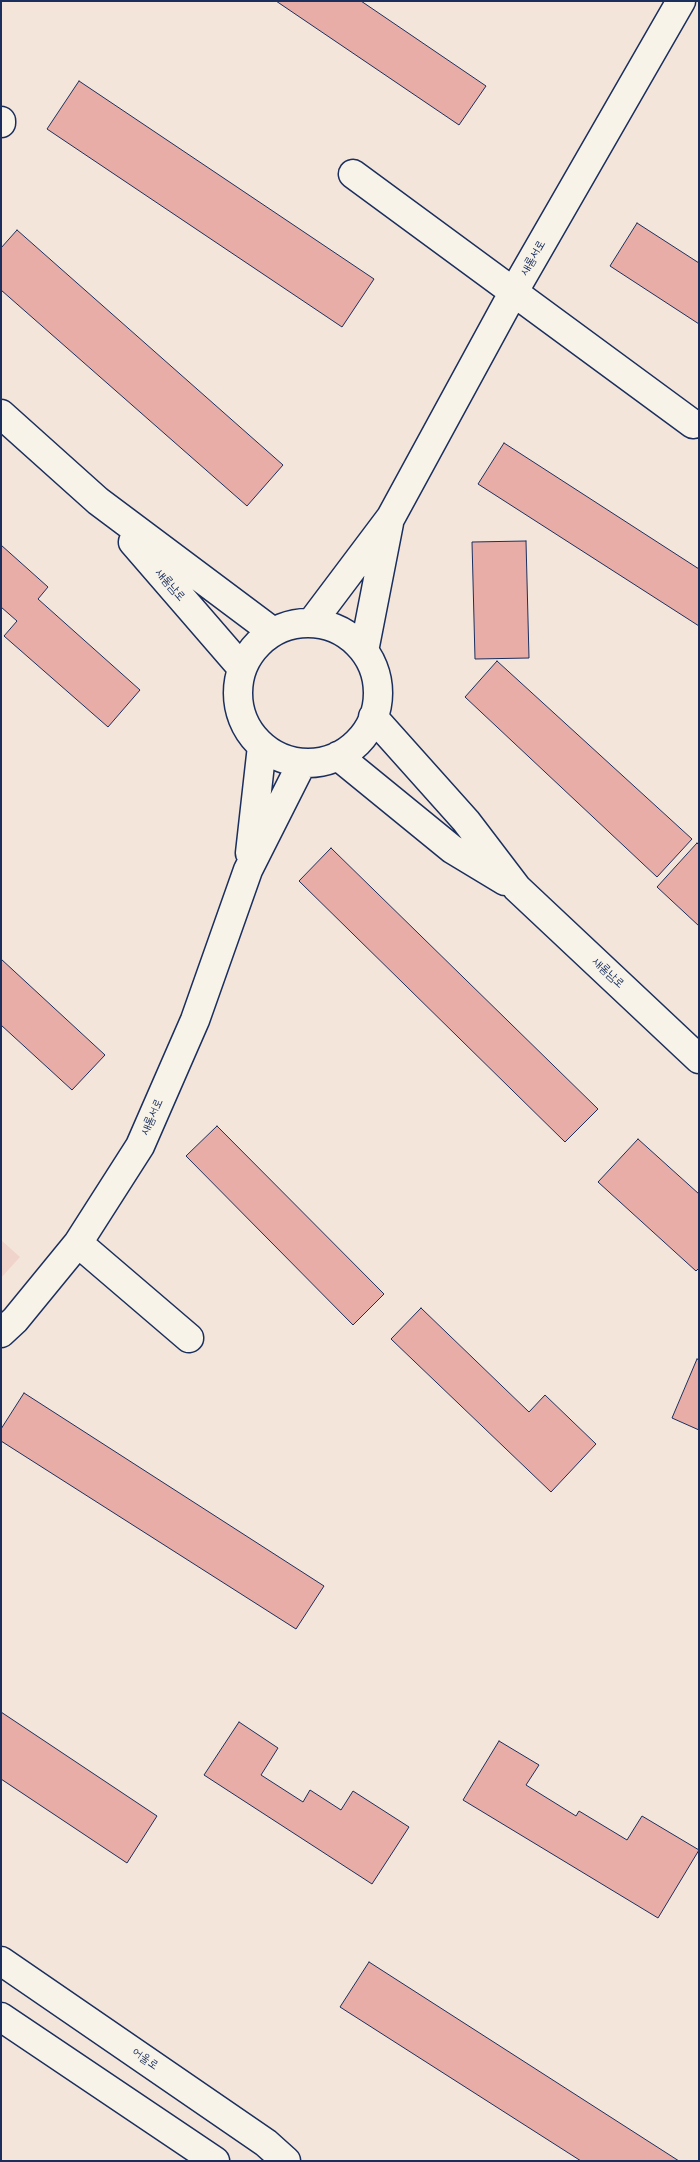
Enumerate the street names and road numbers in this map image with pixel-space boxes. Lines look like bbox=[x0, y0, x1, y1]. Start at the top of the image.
street label: 새롬서로 bbox=[517, 238, 549, 278]
street label: 새롬남로 bbox=[152, 566, 188, 604]
street label: 새롬남로 bbox=[589, 955, 627, 991]
street label: 새롬서로 bbox=[138, 1096, 166, 1138]
street label: 어울로 bbox=[129, 2045, 161, 2073]

